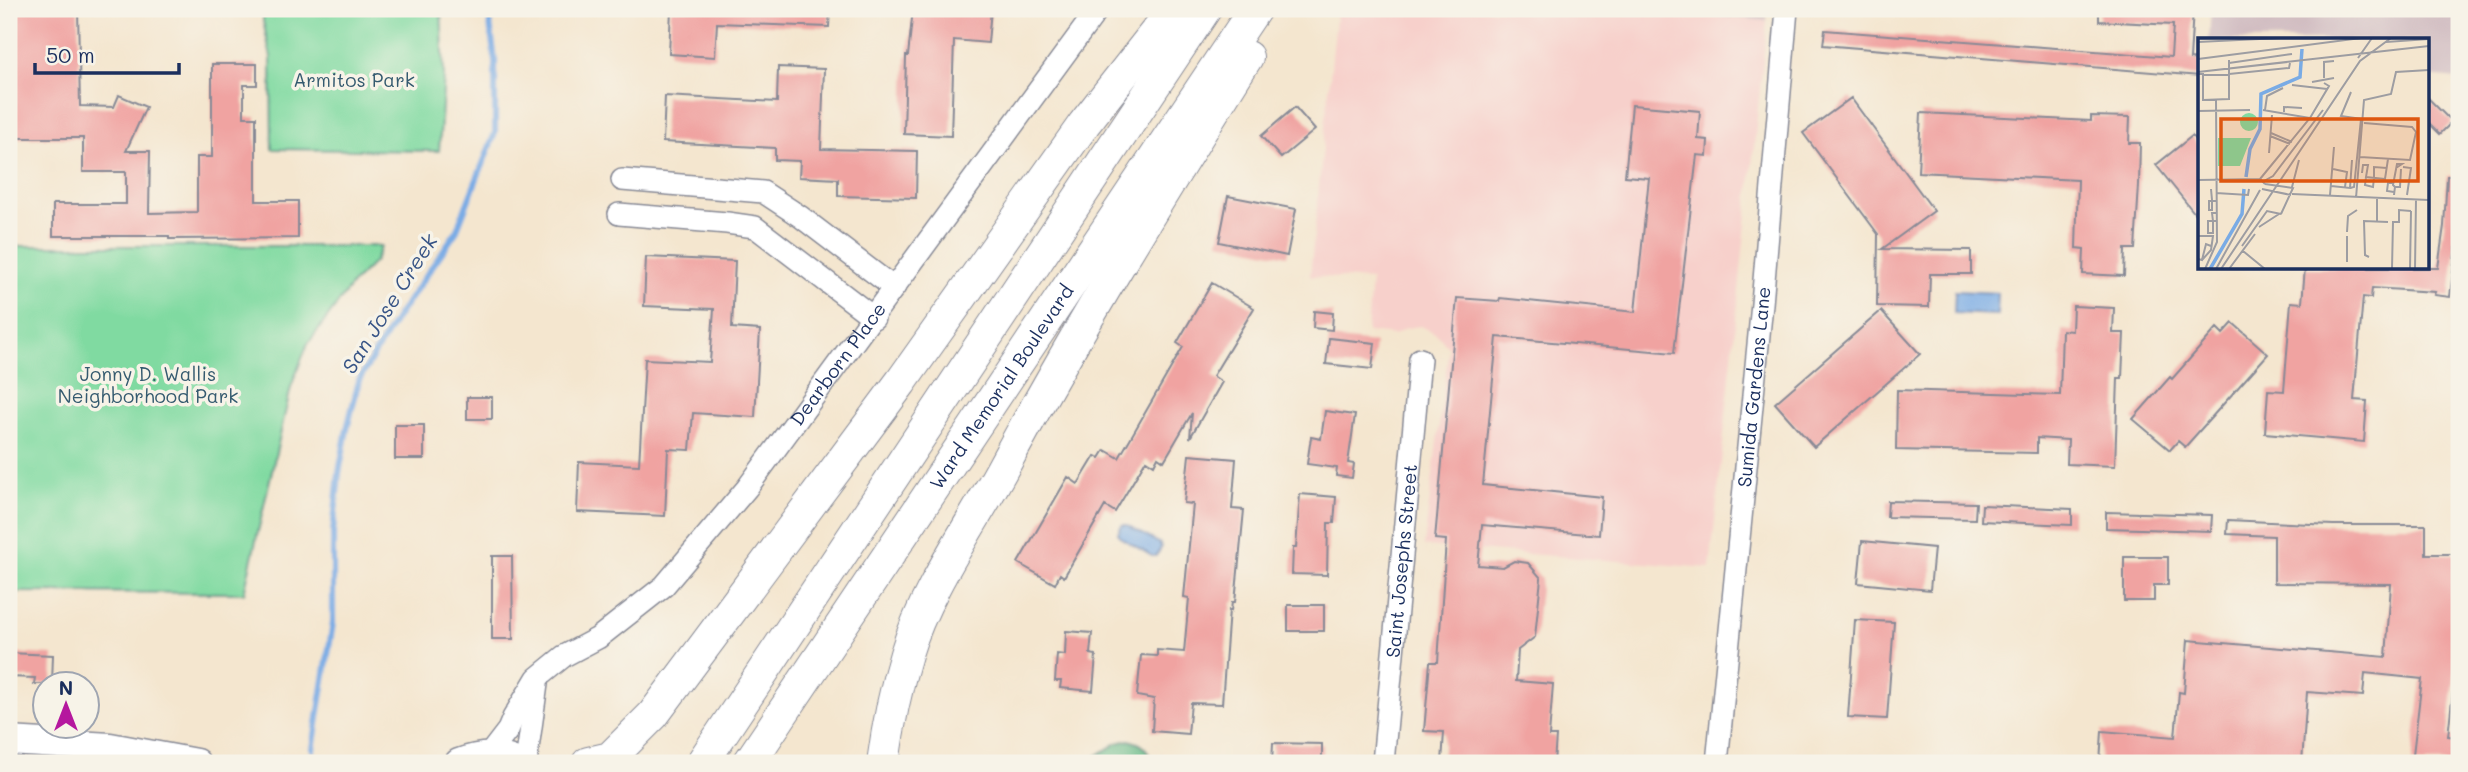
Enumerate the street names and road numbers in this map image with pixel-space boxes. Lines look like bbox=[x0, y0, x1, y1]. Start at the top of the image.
street label: Ward Memorial Boulevard bbox=[923, 279, 1079, 494]
street label: Sumida Gardens Lane bbox=[1731, 285, 1775, 488]
street label: Dearborn Place bbox=[784, 297, 891, 430]
street label: Saint Josephs Street bbox=[1380, 463, 1422, 659]

